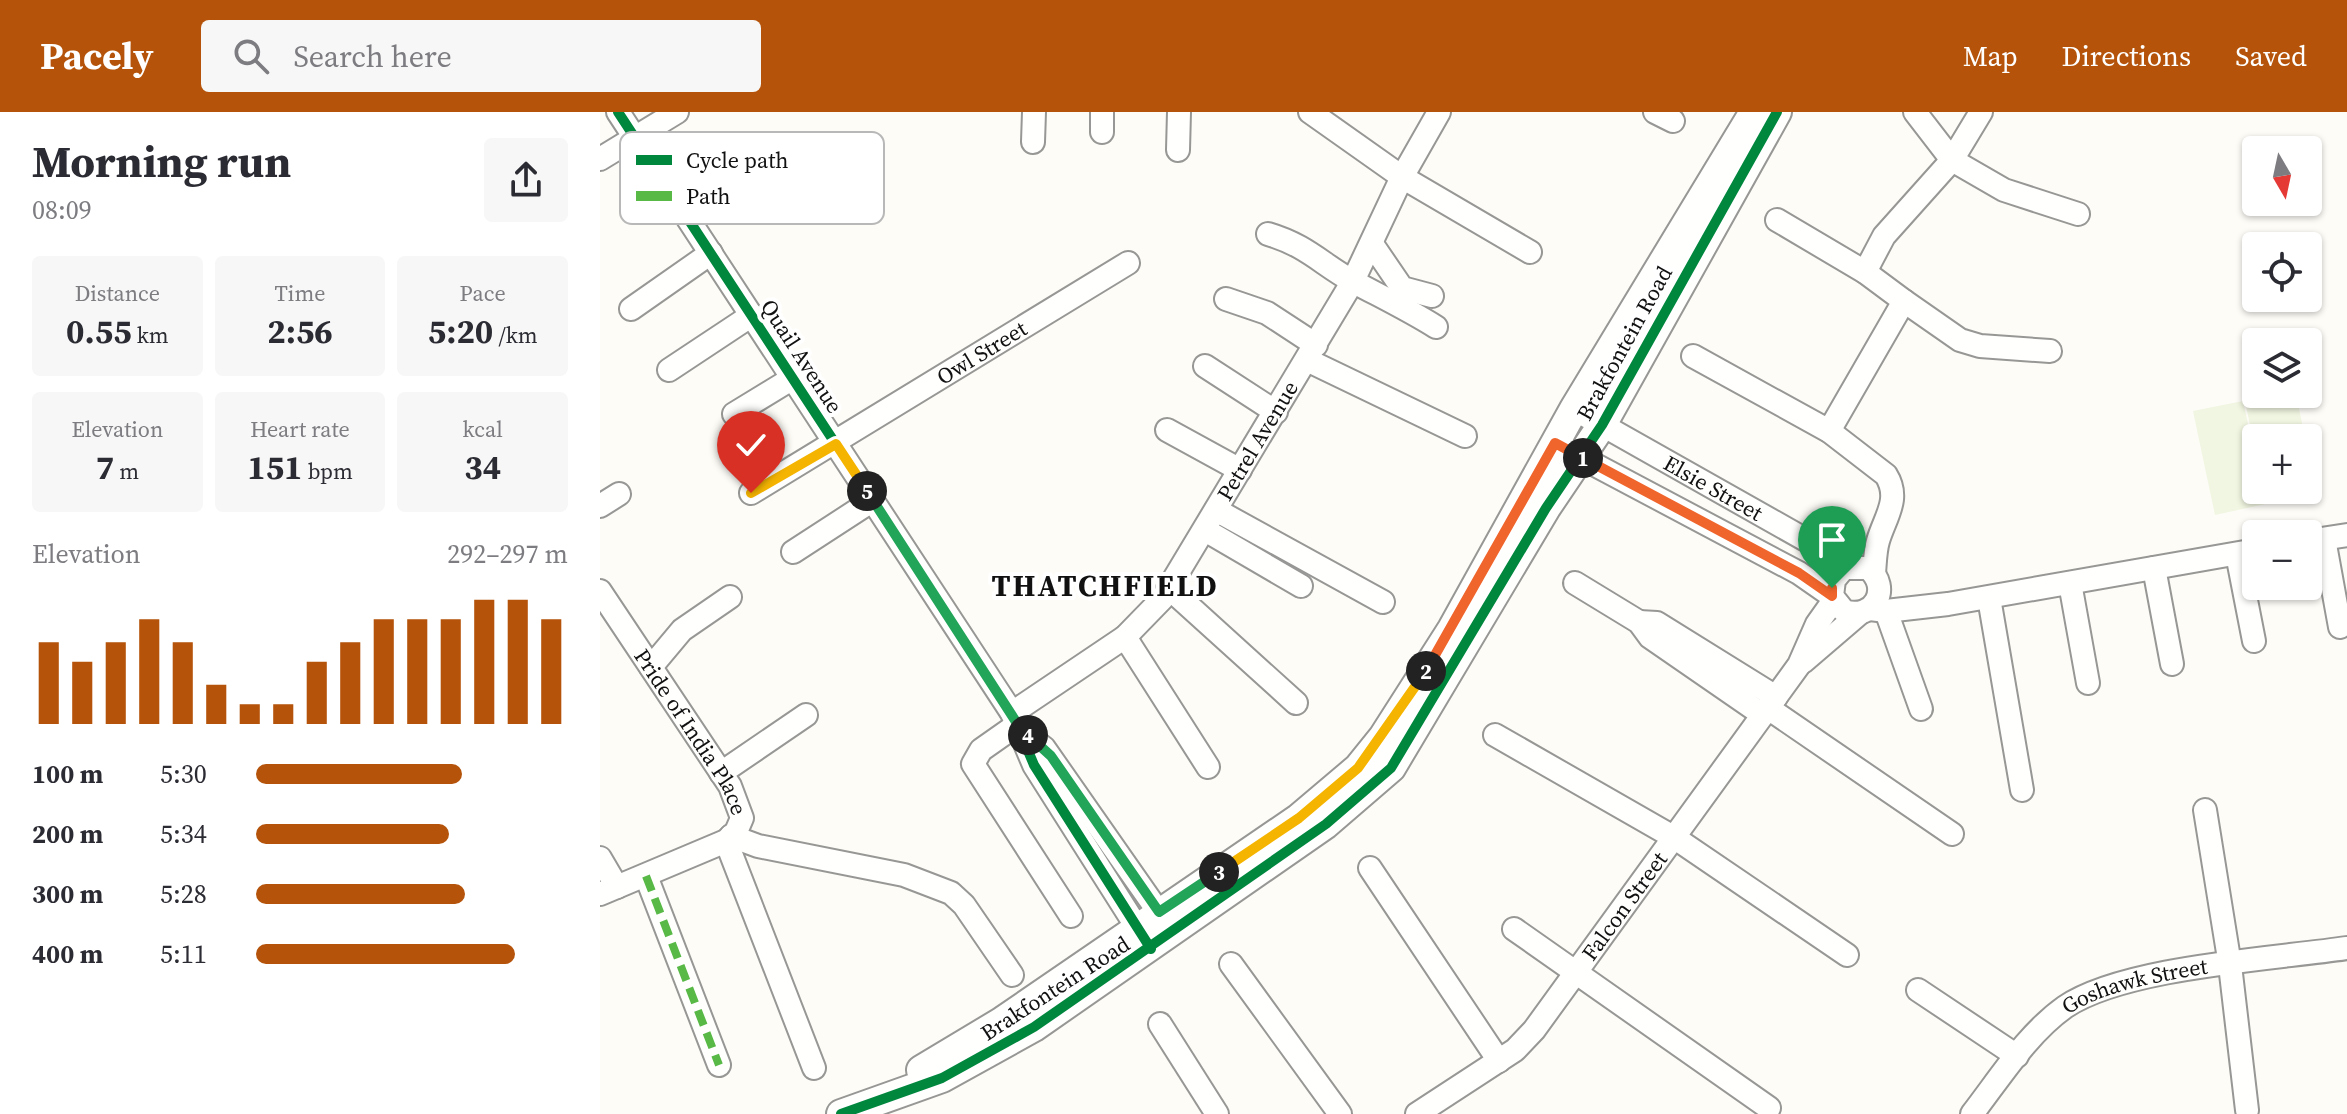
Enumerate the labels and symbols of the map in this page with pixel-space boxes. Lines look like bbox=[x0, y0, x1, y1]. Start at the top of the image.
legend bbox=[620, 132, 884, 224]
north arrow bbox=[2242, 136, 2322, 216]
text: Cycle path bbox=[686, 145, 789, 175]
text: Path bbox=[686, 181, 731, 211]
street label: Brakfontein Road bbox=[1569, 260, 1679, 426]
street label: Quail Avenue bbox=[754, 293, 850, 419]
street label: Owl Street bbox=[931, 313, 1033, 391]
street label: Petrel Avenue bbox=[1210, 375, 1305, 506]
pin bbox=[717, 411, 785, 493]
pin: 1 bbox=[1563, 438, 1603, 478]
street label: Elsie Street bbox=[1658, 448, 1769, 528]
pin: 5 bbox=[847, 471, 887, 511]
pin bbox=[1798, 506, 1866, 588]
district label: THATCHFIELD bbox=[991, 565, 1219, 606]
street label: Pride of India Place bbox=[627, 643, 754, 819]
pin: 2 bbox=[1406, 651, 1446, 691]
pin: 4 bbox=[1008, 715, 1048, 755]
street label: Falcon Street bbox=[1574, 845, 1674, 966]
pin: 3 bbox=[1199, 852, 1239, 892]
street label: Brakfontein Road bbox=[975, 928, 1136, 1047]
street label: Goshawk Street bbox=[2055, 951, 2210, 1021]

